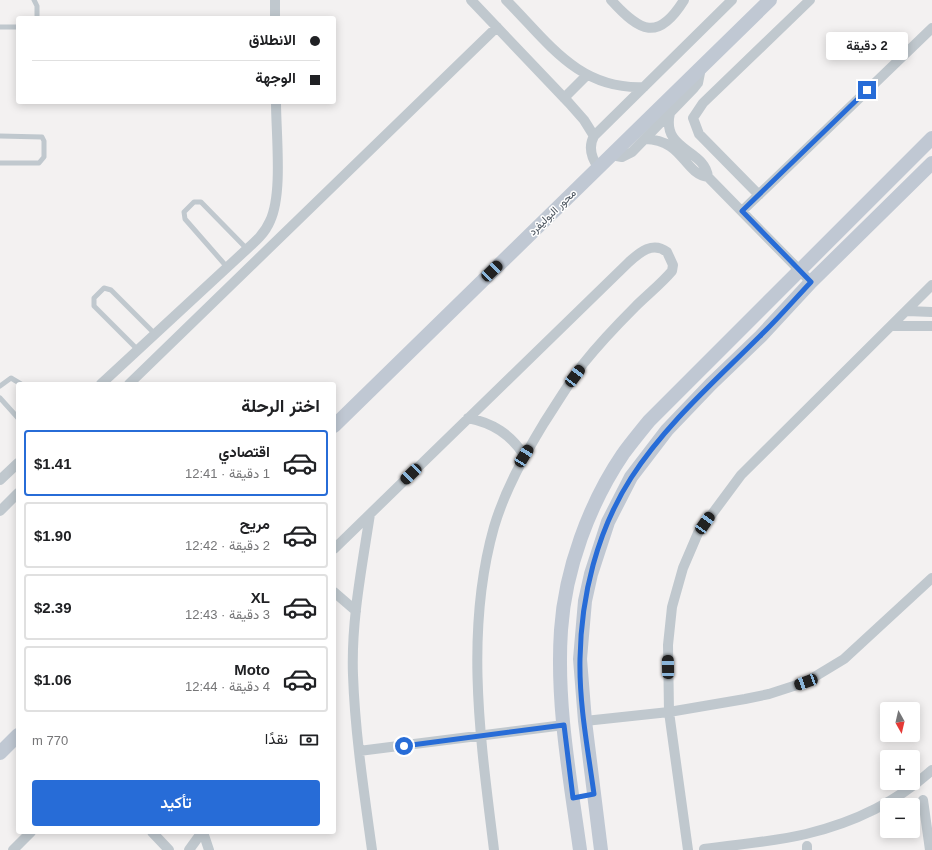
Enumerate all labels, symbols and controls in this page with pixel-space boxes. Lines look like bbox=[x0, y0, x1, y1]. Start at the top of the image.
text: الانطلاق bbox=[249, 31, 296, 48]
callout: 2 دقيقة bbox=[826, 32, 908, 60]
text: 2 دقيقة bbox=[846, 38, 888, 53]
text: الوجهة bbox=[255, 69, 296, 86]
route end bbox=[858, 81, 876, 99]
street label: محور البوليفرد bbox=[526, 186, 579, 238]
car bbox=[479, 258, 505, 284]
car bbox=[563, 363, 587, 389]
text: اختر الرحلة bbox=[241, 396, 320, 416]
text: اقتصادي bbox=[218, 443, 270, 460]
car bbox=[513, 443, 535, 469]
icon: car bbox=[282, 445, 318, 481]
text: $1.41 bbox=[34, 455, 72, 472]
car bbox=[398, 461, 424, 487]
text: 1 دقيقة · 12:41 bbox=[185, 466, 270, 481]
car bbox=[693, 510, 717, 536]
text: مريح bbox=[240, 515, 270, 532]
icon: car bbox=[282, 517, 318, 553]
text: $1.90 bbox=[34, 527, 72, 544]
text: 2 دقيقة · 12:42 bbox=[185, 538, 270, 553]
text: XL bbox=[251, 589, 270, 606]
icon: car bbox=[282, 589, 318, 625]
text: $2.39 bbox=[34, 599, 72, 616]
text: 3 دقيقة · 12:43 bbox=[185, 607, 270, 622]
car bbox=[662, 655, 674, 679]
text: Moto bbox=[234, 661, 270, 678]
icon: car bbox=[282, 661, 318, 697]
text: $1.06 bbox=[34, 671, 72, 688]
car bbox=[793, 672, 819, 692]
text: 4 دقيقة · 12:44 bbox=[185, 679, 270, 694]
north arrow bbox=[880, 702, 920, 742]
map controls bbox=[880, 702, 920, 838]
icon: cash bbox=[298, 729, 320, 751]
text: نقدًا bbox=[265, 730, 288, 747]
text: 770 m bbox=[32, 733, 68, 748]
route start bbox=[395, 737, 413, 755]
button: + bbox=[880, 750, 920, 790]
button: تأكيد bbox=[32, 780, 320, 826]
button: − bbox=[880, 798, 920, 838]

